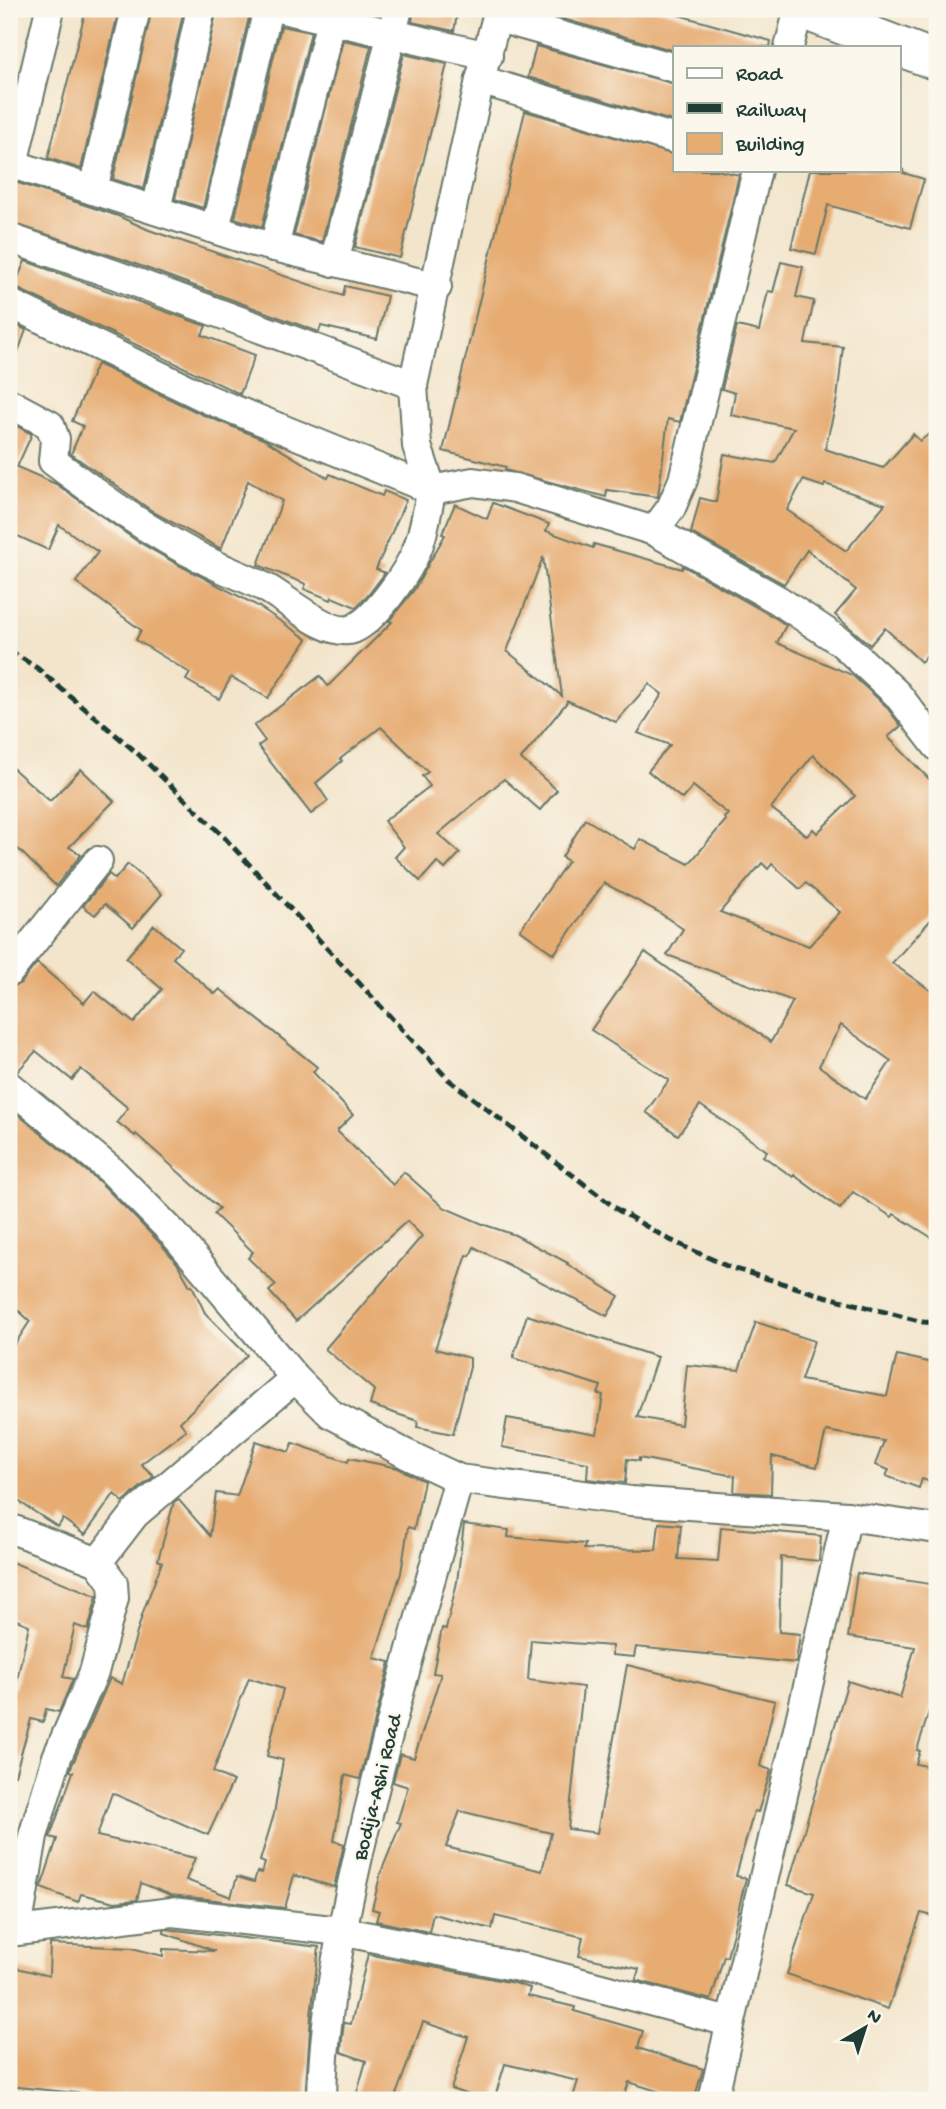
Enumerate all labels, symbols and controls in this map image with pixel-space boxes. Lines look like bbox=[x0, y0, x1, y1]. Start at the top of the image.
legend bbox=[673, 46, 900, 172]
text: Road bbox=[736, 64, 784, 89]
text: Railway bbox=[736, 100, 806, 125]
text: Building bbox=[735, 134, 805, 159]
street label: Bodija-Ashi Road bbox=[349, 1711, 410, 1864]
north arrow bbox=[830, 1994, 900, 2064]
text: N bbox=[861, 2005, 886, 2030]

